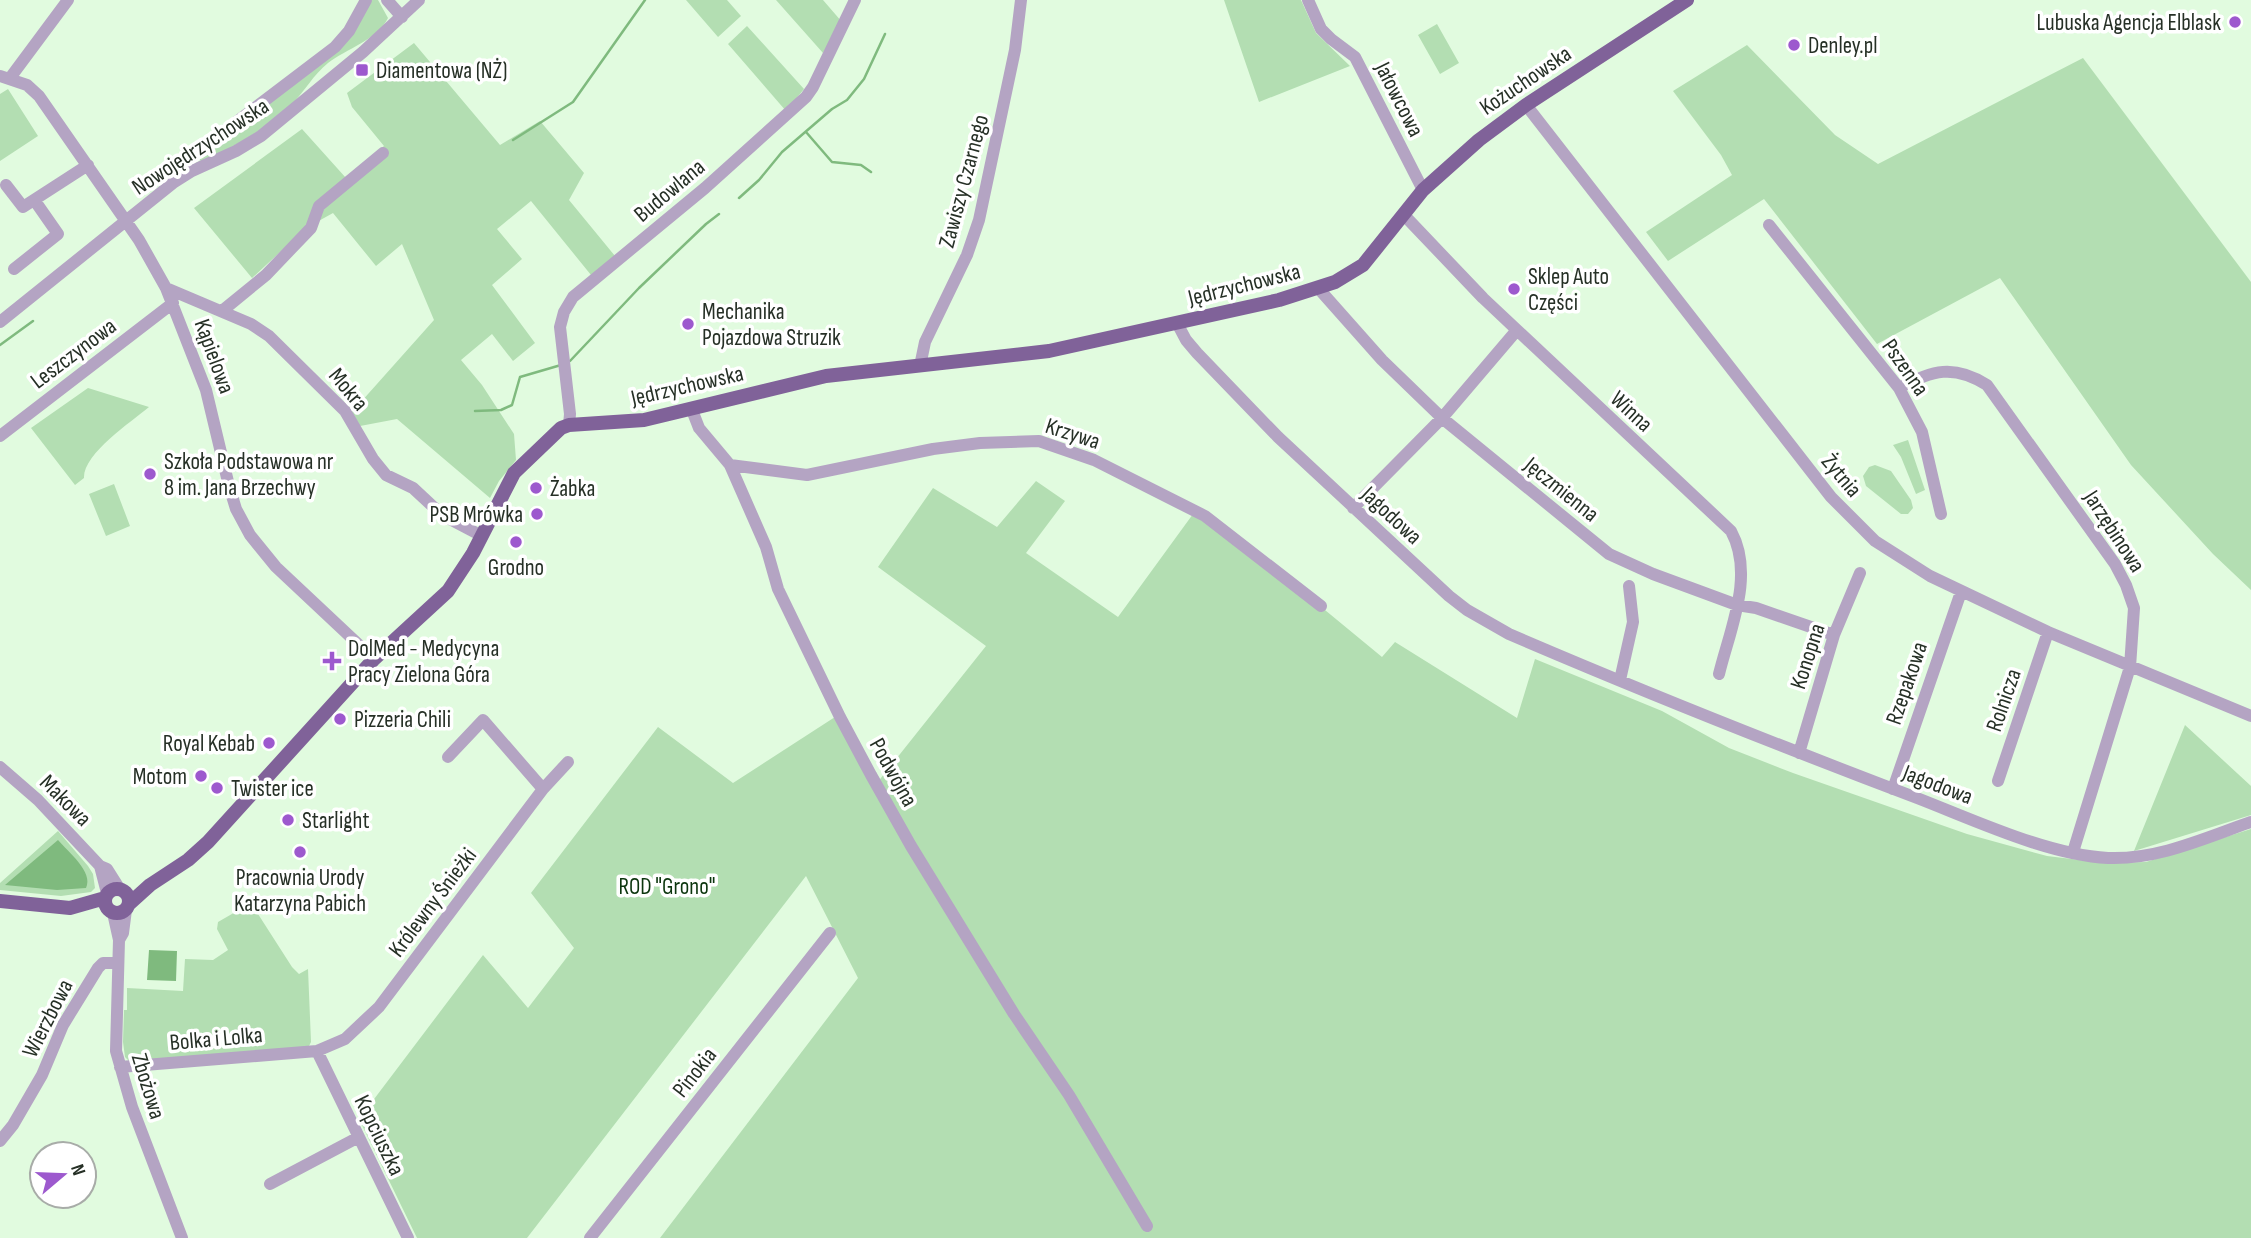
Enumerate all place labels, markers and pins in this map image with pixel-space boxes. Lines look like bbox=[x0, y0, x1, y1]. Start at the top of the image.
place label: Lubuska Agencja Elblask bbox=[2037, 9, 2221, 37]
marker: Lubuska Agencja Elblask bbox=[2227, 14, 2243, 30]
place label: Denley.pl bbox=[1808, 32, 1877, 60]
marker: Denley.pl bbox=[1786, 37, 1802, 53]
place label: Diamentowa (NŻ) bbox=[376, 57, 507, 85]
marker: Diamentowa (NŻ) bbox=[354, 62, 370, 78]
place label: Sklep Auto Części bbox=[1528, 263, 1609, 317]
marker: Sklep Auto Części bbox=[1506, 281, 1522, 297]
place label: Mechanika Pojazdowa Struzik bbox=[702, 298, 841, 352]
marker: Mechanika Pojazdowa Struzik bbox=[680, 316, 696, 332]
place label: Szkoła Podstawowa nr 8 im. Jana Brzechwy bbox=[164, 448, 334, 502]
marker: Szkoła Podstawowa nr 8 im. Jana Brzechwy bbox=[142, 466, 158, 482]
place label: Żabka bbox=[550, 475, 595, 503]
marker: Żabka bbox=[528, 480, 544, 496]
place label: PSB Mrówka bbox=[430, 501, 523, 529]
marker: PSB Mrówka bbox=[529, 506, 545, 522]
marker: Grodno bbox=[508, 534, 524, 550]
place label: Grodno bbox=[488, 554, 544, 582]
place label: DolMed - Medycyna Pracy Zielona Góra bbox=[348, 635, 499, 689]
marker: DolMed - Medycyna Pracy Zielona Góra bbox=[322, 651, 342, 671]
place label: Pizzeria Chili bbox=[354, 706, 451, 734]
marker: Pizzeria Chili bbox=[332, 711, 348, 727]
place label: Royal Kebab bbox=[163, 730, 255, 758]
marker: Royal Kebab bbox=[261, 735, 277, 751]
place label: Motom bbox=[133, 763, 187, 791]
marker: Motom bbox=[193, 768, 209, 784]
place label: Twister ice bbox=[231, 775, 314, 803]
marker: Twister ice bbox=[209, 780, 225, 796]
place label: Starlight bbox=[302, 807, 369, 835]
marker: Starlight bbox=[280, 812, 296, 828]
marker: Pracownia Urody Katarzyna Pabich bbox=[292, 844, 308, 860]
place label: Pracownia Urody Katarzyna Pabich bbox=[234, 864, 366, 918]

